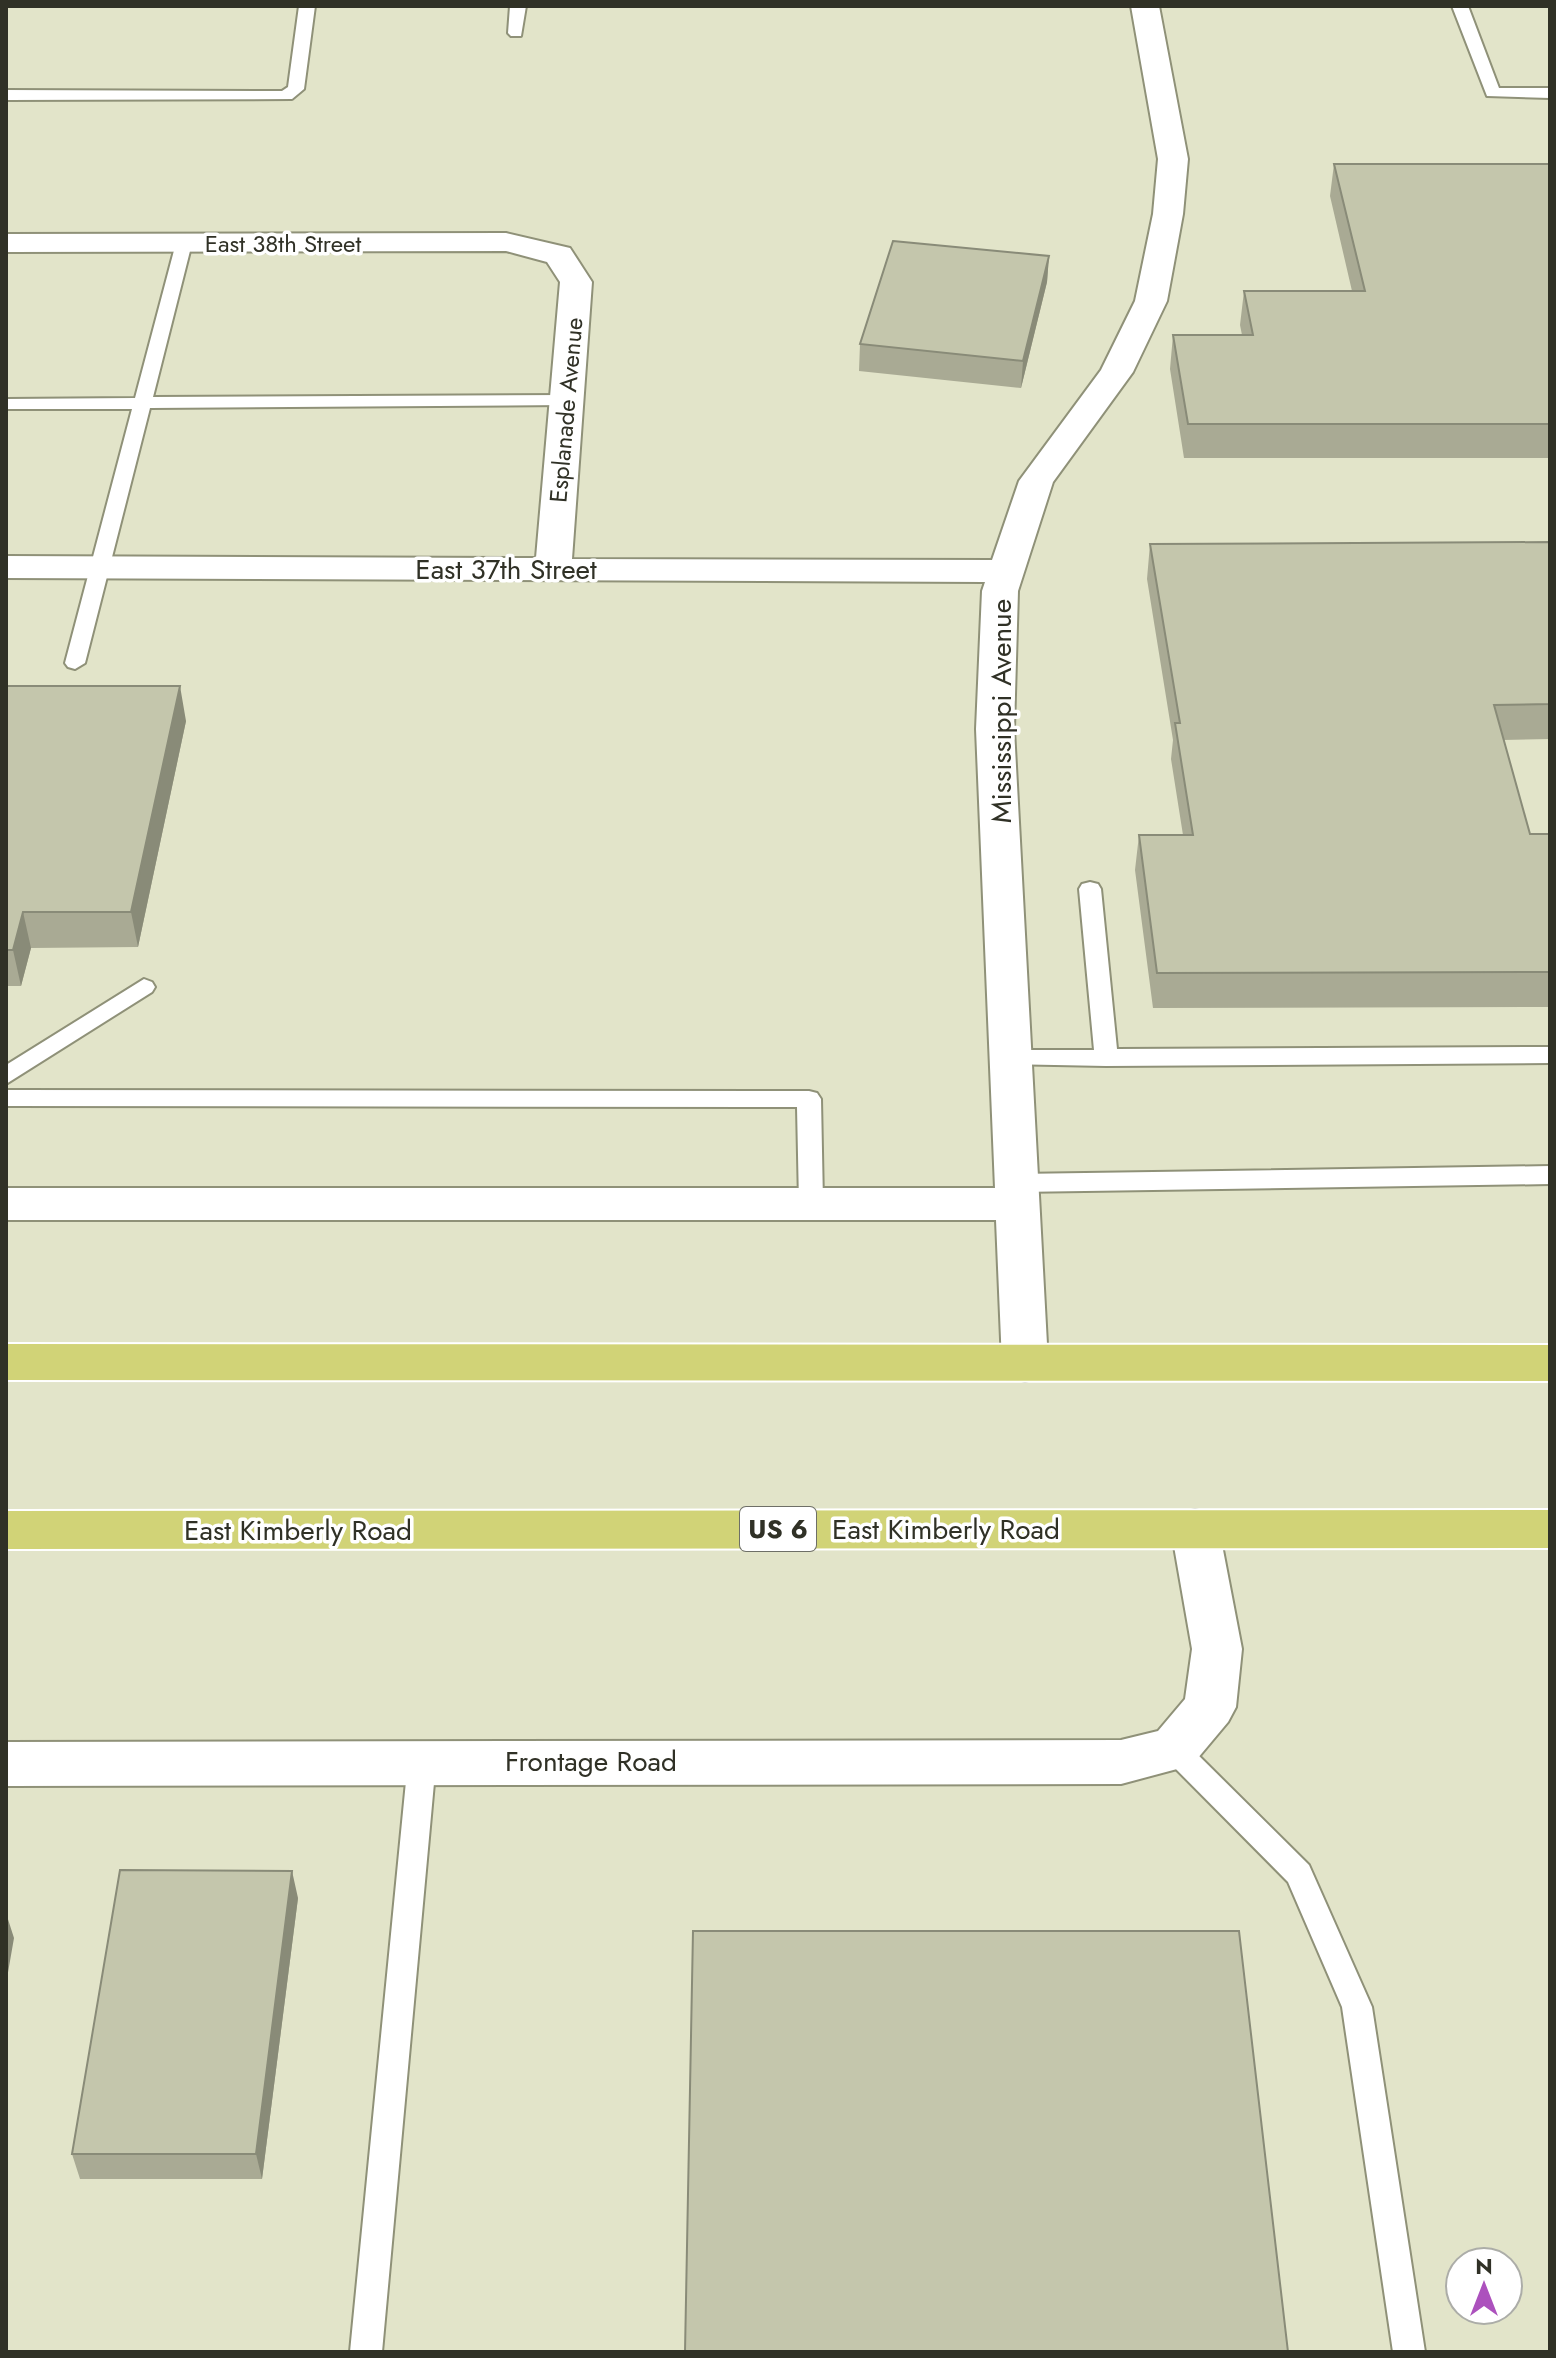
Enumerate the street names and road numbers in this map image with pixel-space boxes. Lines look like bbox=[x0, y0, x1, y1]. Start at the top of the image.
street label: East 38th Street bbox=[205, 226, 361, 261]
street label: Esplanade Avenue bbox=[540, 316, 592, 504]
street label: East 37th Street bbox=[415, 549, 597, 590]
street label: Mississippi Avenue bbox=[981, 599, 1022, 823]
road number: US 6 bbox=[740, 1507, 816, 1551]
street label: East Kimberly Road bbox=[832, 1509, 1060, 1550]
street label: East Kimberly Road bbox=[184, 1510, 412, 1551]
street label: Frontage Road bbox=[505, 1741, 677, 1782]

